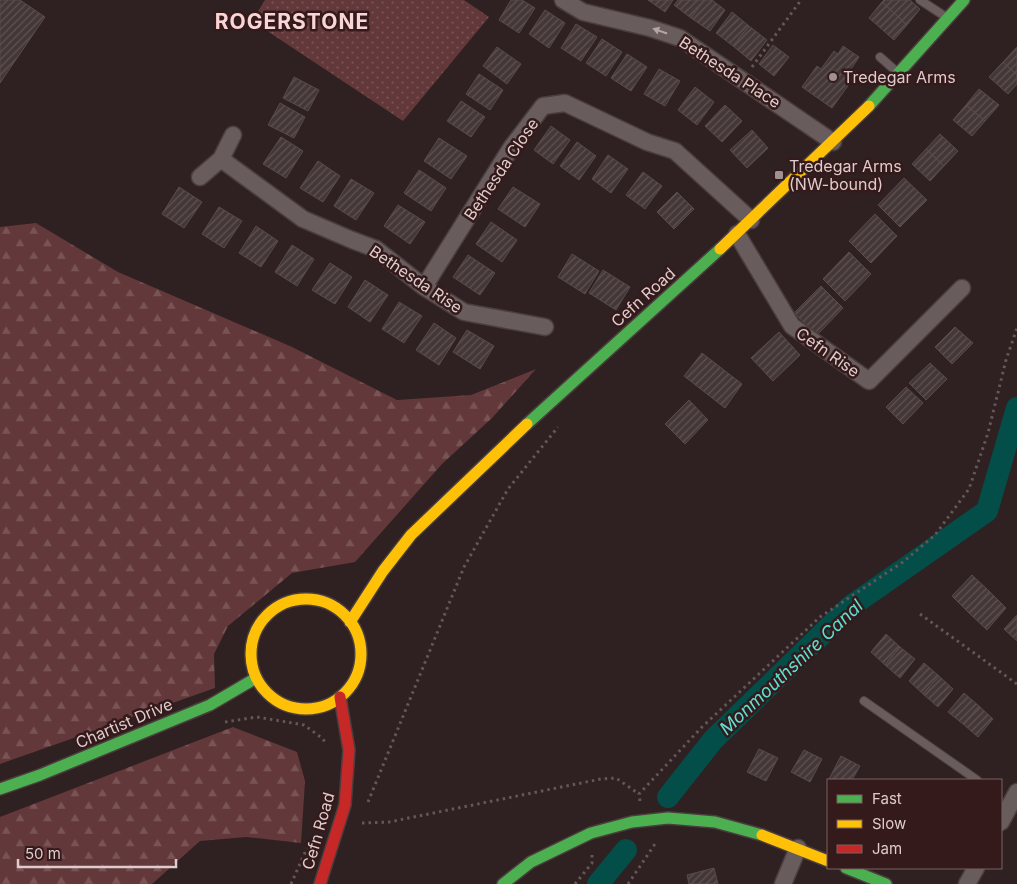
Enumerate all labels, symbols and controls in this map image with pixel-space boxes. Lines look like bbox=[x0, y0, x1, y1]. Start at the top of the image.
district label: ROGERSTONE bbox=[215, 9, 369, 34]
one-way arrow bbox=[652, 27, 667, 34]
street label: Bethesda Place bbox=[675, 32, 785, 112]
place label: Tredegar Arms bbox=[843, 67, 956, 87]
marker: Tredegar Arms bbox=[827, 71, 839, 83]
street label: Bethesda Close bbox=[460, 114, 542, 224]
place label: Tredegar Arms (NW-bound) bbox=[789, 156, 902, 194]
marker: Tredegar Arms (NW-bound) bbox=[773, 169, 785, 181]
street label: Bethesda Rise bbox=[366, 241, 466, 317]
street label: Cefn Road bbox=[607, 263, 679, 331]
street label: Cefn Rise bbox=[792, 323, 864, 381]
water label: Monmouthshire Canal bbox=[715, 595, 867, 739]
street label: Chartist Drive bbox=[72, 694, 176, 752]
legend bbox=[827, 779, 1002, 869]
text: Fast bbox=[872, 789, 902, 808]
street label: Cefn Road bbox=[297, 790, 339, 872]
text: Slow bbox=[872, 814, 906, 833]
scale bar bbox=[18, 836, 175, 868]
text: Jam bbox=[872, 839, 902, 858]
text: 50 m bbox=[25, 844, 61, 863]

